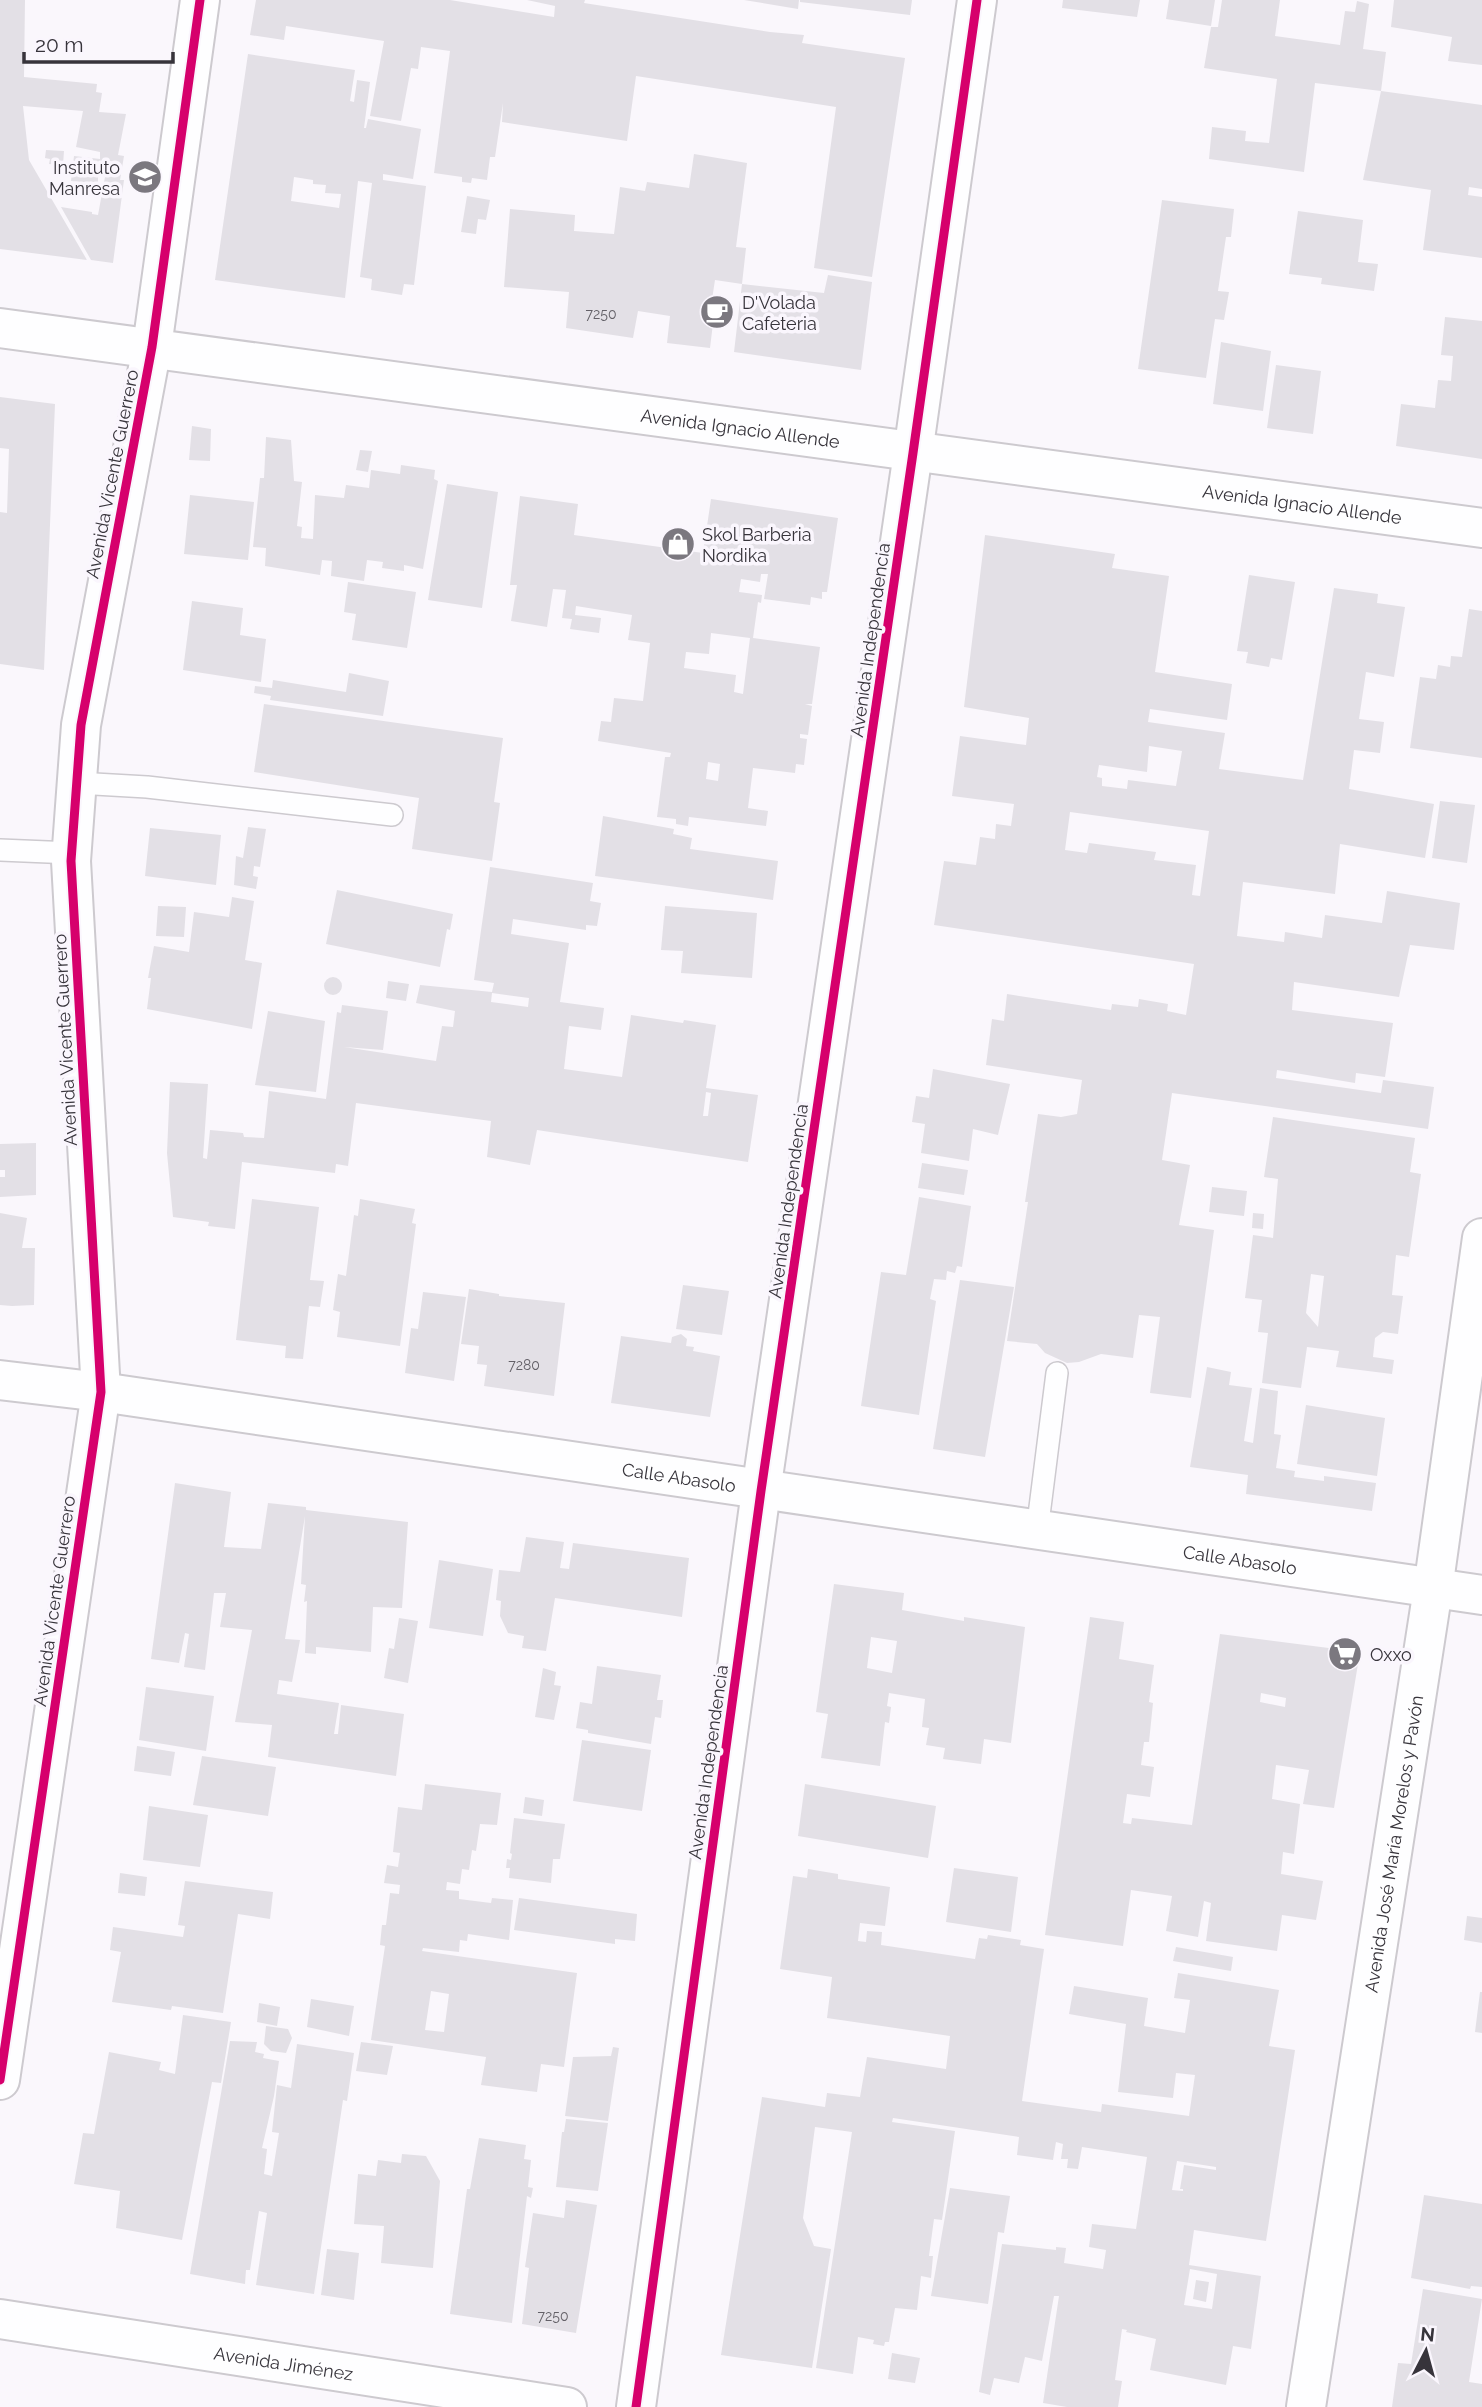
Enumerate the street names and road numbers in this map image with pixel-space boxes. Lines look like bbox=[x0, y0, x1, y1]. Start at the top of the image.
street label: Avenida Vicente Guerrero bbox=[81, 367, 143, 580]
street label: Avenida Ignacio Allende bbox=[639, 404, 842, 452]
street label: Avenida Ignacio Allende bbox=[1201, 480, 1403, 528]
street label: Avenida Independencia bbox=[846, 541, 894, 739]
street label: Avenida Vicente Guerrero bbox=[49, 933, 81, 1147]
street label: Avenida Independencia bbox=[764, 1102, 812, 1300]
street label: Calle Abasolo bbox=[621, 1458, 738, 1496]
street label: Avenida Vicente Guerrero bbox=[29, 1494, 79, 1708]
street label: Calle Abasolo bbox=[1182, 1541, 1299, 1578]
street label: Avenida Independencia bbox=[684, 1663, 732, 1861]
street label: Avenida José María Morelos y Pavón bbox=[1360, 1694, 1427, 1994]
street label: Avenida Jiménez bbox=[213, 2342, 355, 2384]

